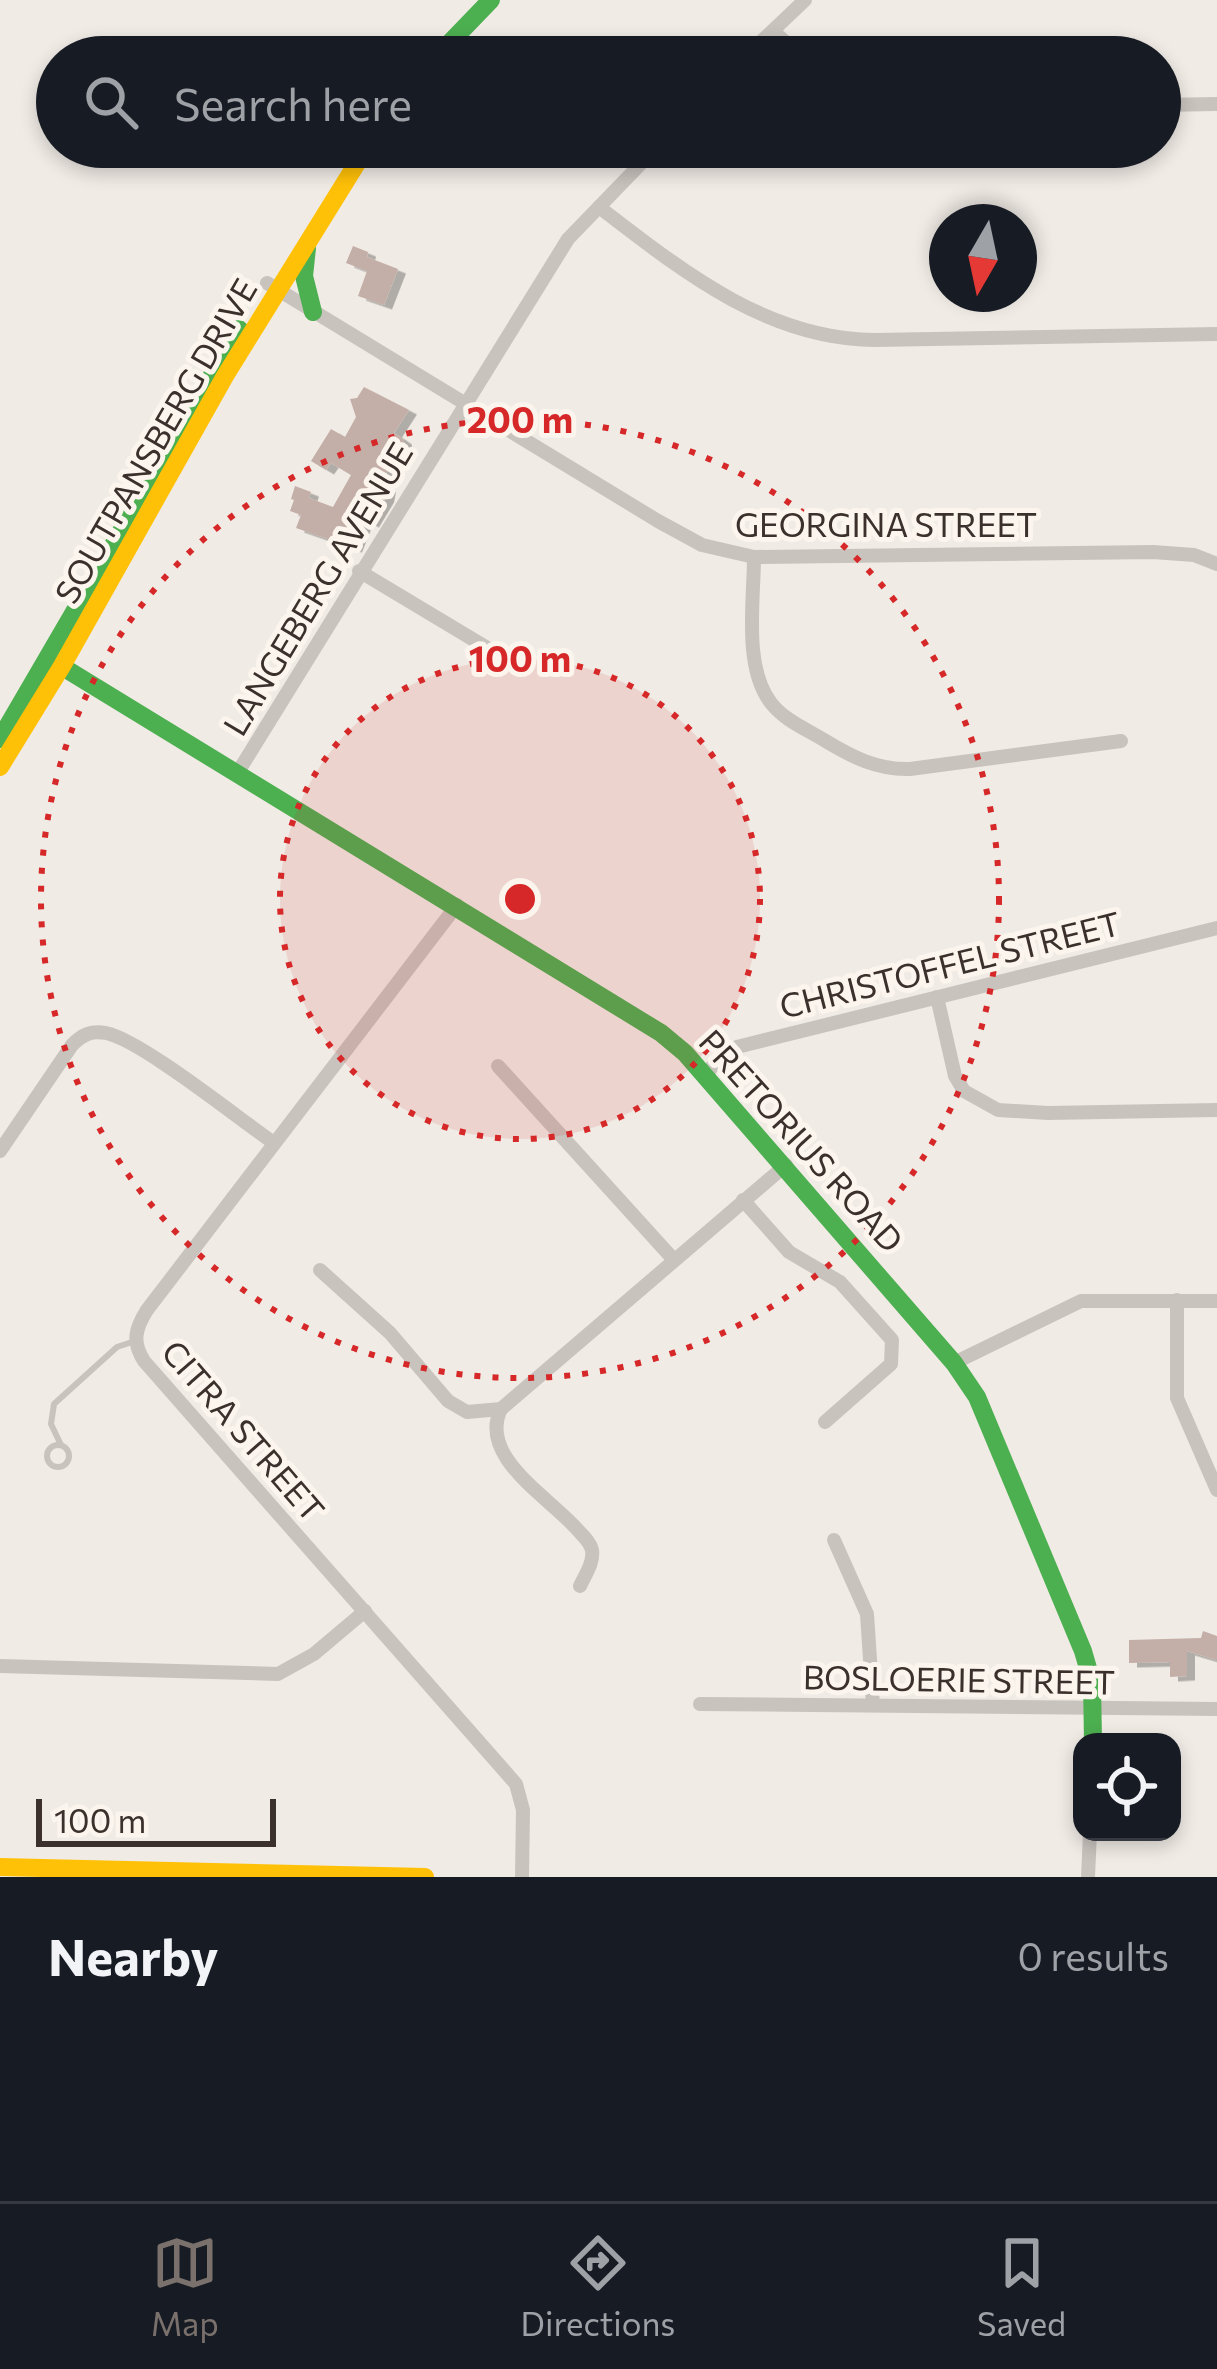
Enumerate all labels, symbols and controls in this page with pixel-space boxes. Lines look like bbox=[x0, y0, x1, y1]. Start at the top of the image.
search box bbox=[36, 36, 1181, 168]
icon: search bbox=[78, 69, 144, 135]
text: Search here bbox=[174, 75, 412, 130]
north arrow bbox=[929, 204, 1037, 312]
street label: SOUTPANSBERG DRIVE bbox=[45, 270, 265, 610]
text: 200 m bbox=[467, 396, 573, 440]
street label: LANGEBERG AVENUE bbox=[213, 434, 420, 742]
street label: GEORGINA STREET bbox=[735, 503, 1037, 544]
text: 100 m bbox=[469, 635, 571, 679]
centre of rings bbox=[499, 878, 541, 920]
street label: CHRISTOFFEL STREET bbox=[775, 901, 1124, 1026]
street label: PRETORIUS ROAD bbox=[691, 1020, 913, 1260]
street label: CITRA STREET bbox=[154, 1331, 334, 1529]
street label: BOSLOERIE STREET bbox=[803, 1655, 1115, 1702]
map controls bbox=[1073, 1733, 1181, 1841]
button: locate bbox=[1073, 1733, 1181, 1841]
scale bar bbox=[36, 1793, 276, 1846]
text: 100 m bbox=[54, 1799, 146, 1840]
text: Nearby bbox=[48, 1924, 218, 1987]
text: 0 results bbox=[1017, 1931, 1169, 1979]
tab: Map bbox=[151, 2230, 219, 2343]
tab: Directions bbox=[521, 2230, 675, 2343]
tab: Saved bbox=[977, 2230, 1066, 2343]

